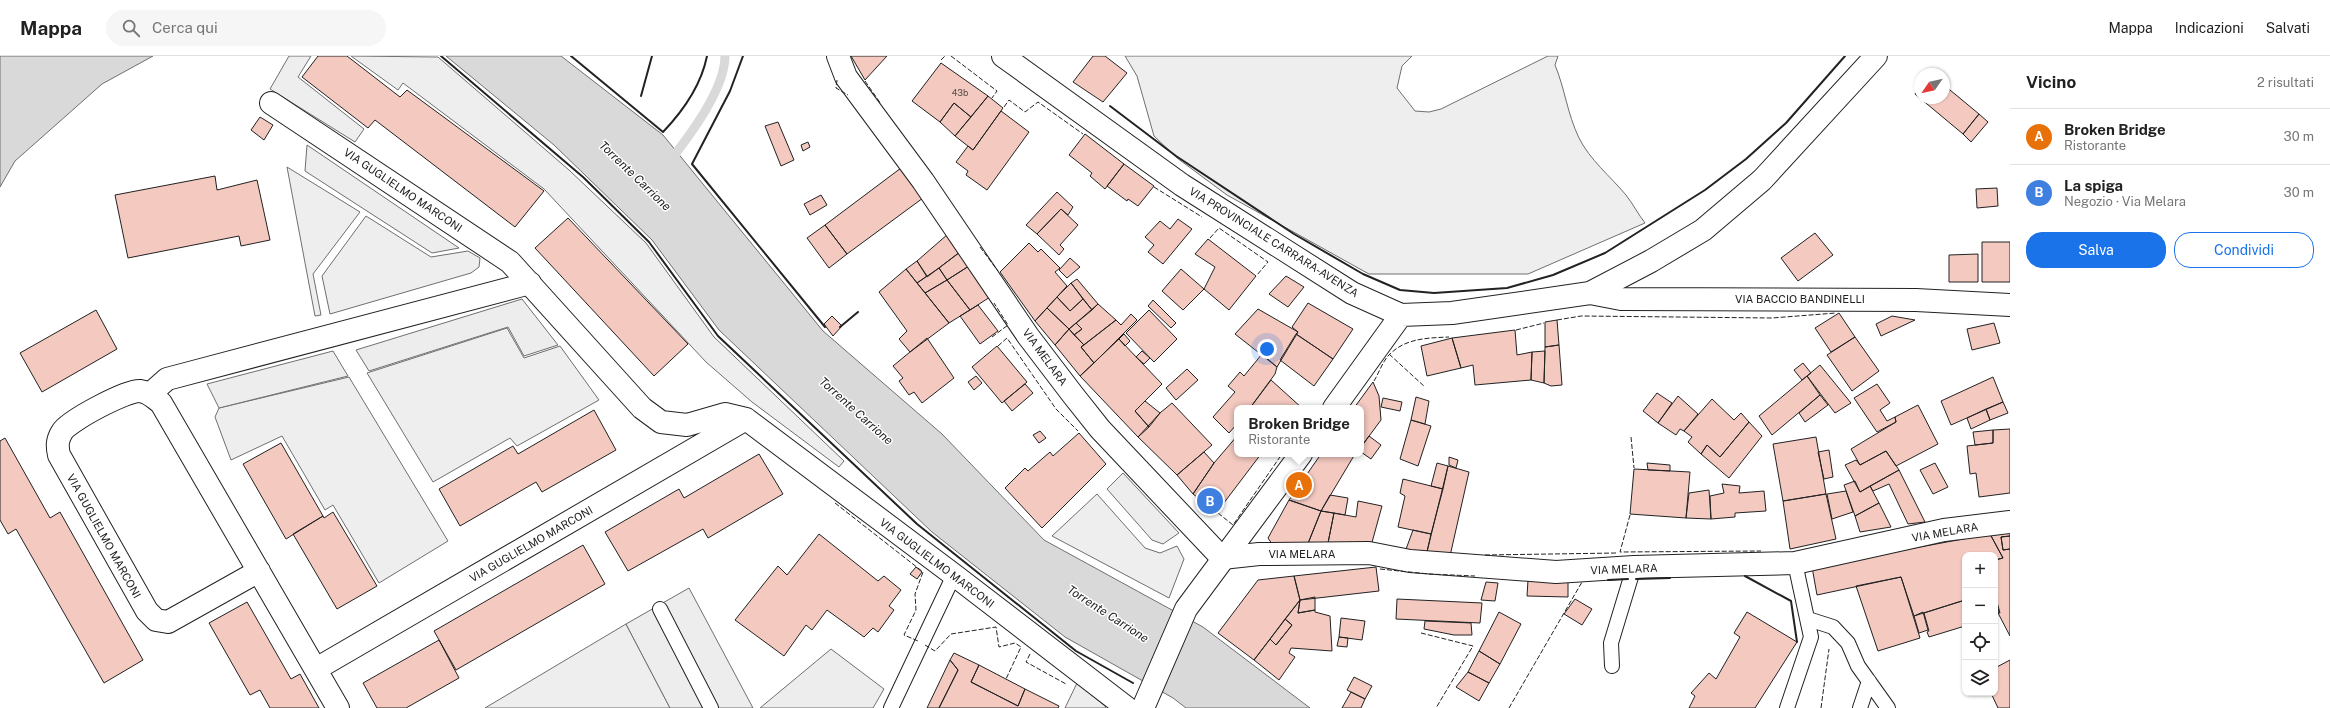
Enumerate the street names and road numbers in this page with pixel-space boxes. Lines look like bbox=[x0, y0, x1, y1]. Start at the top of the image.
street label: VIA GUGLIELMO MARCONI bbox=[342, 146, 464, 234]
street label: VIA PROVINCIALE CARRARA-AVENZA bbox=[1187, 185, 1361, 299]
street label: VIA BACCIO BANDINELLI bbox=[1735, 293, 1865, 305]
street label: VIA MELARA bbox=[1020, 326, 1070, 388]
street label: VIA GUGLIELMO MARCONI bbox=[65, 472, 143, 600]
street label: VIA GUGLIELMO MARCONI bbox=[467, 504, 595, 584]
street label: VIA GUGLIELMO MARCONI bbox=[877, 516, 997, 610]
street label: VIA MELARA bbox=[1911, 520, 1979, 544]
street label: VIA MELARA bbox=[1268, 548, 1336, 560]
street label: VIA MELARA bbox=[1590, 562, 1658, 576]

